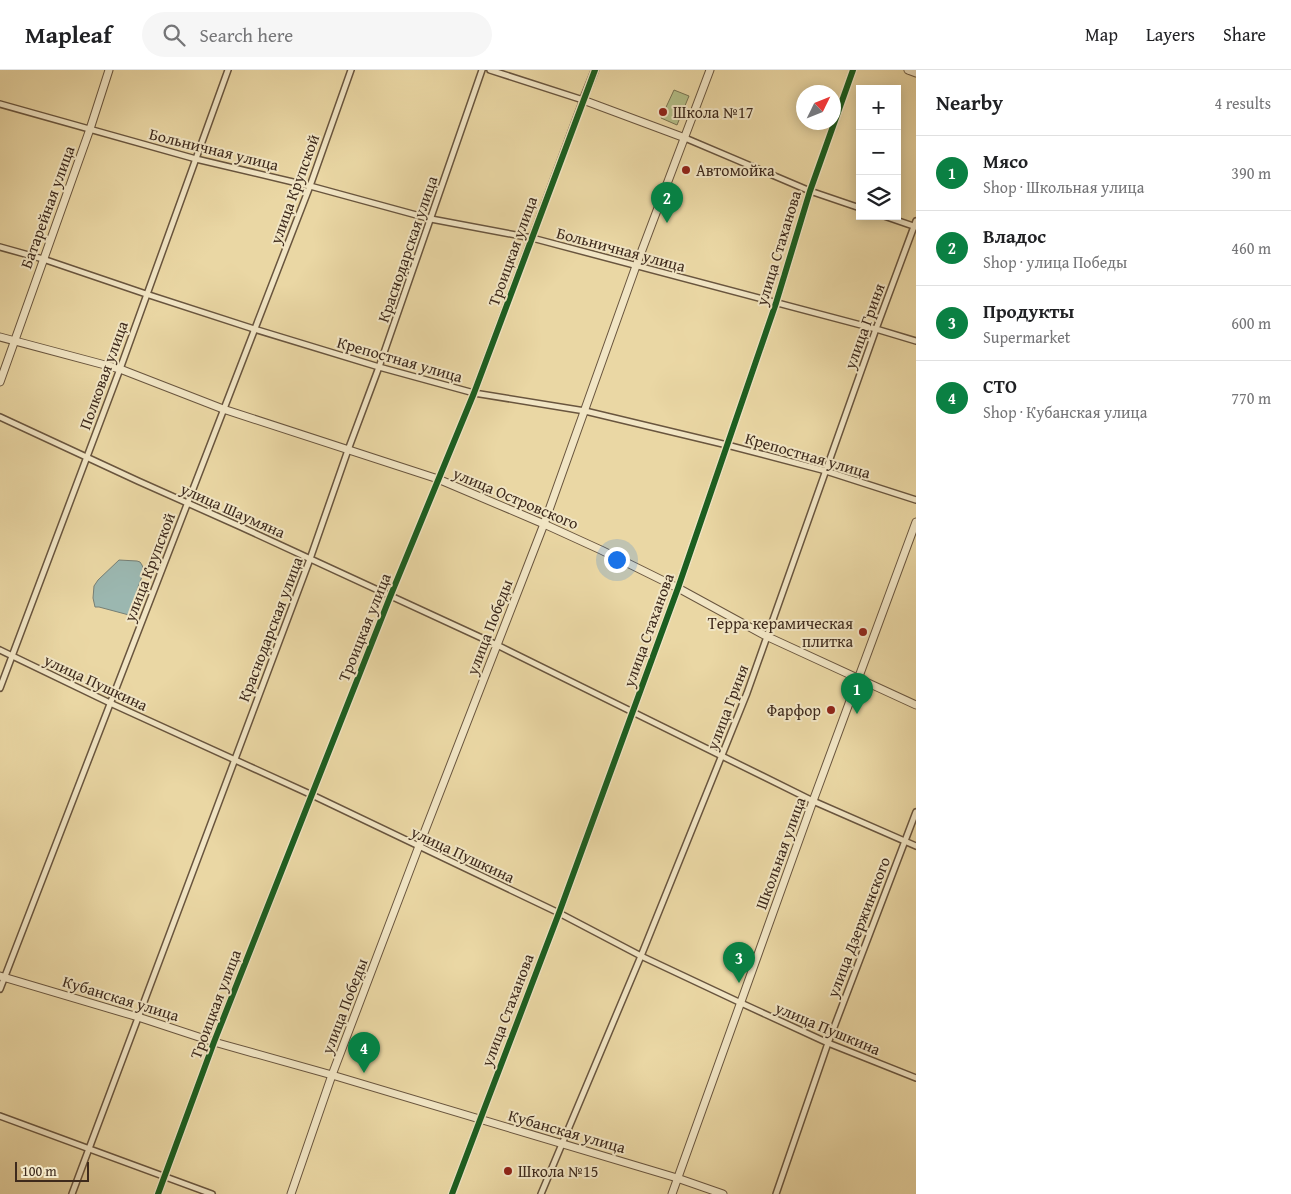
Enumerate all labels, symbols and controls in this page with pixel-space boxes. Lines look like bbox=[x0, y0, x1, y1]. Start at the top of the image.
search box bbox=[142, 12, 492, 57]
text: Mapleaf bbox=[25, 17, 112, 52]
icon: search bbox=[160, 21, 188, 49]
text: Search here bbox=[200, 21, 293, 49]
text: Map bbox=[1085, 21, 1118, 48]
text: Layers bbox=[1146, 21, 1195, 48]
text: Share bbox=[1223, 21, 1266, 48]
north arrow bbox=[796, 85, 841, 130]
map controls bbox=[856, 85, 901, 220]
button: + bbox=[856, 85, 901, 130]
text: Nearby bbox=[936, 87, 1003, 118]
text: 4 results bbox=[1214, 91, 1271, 115]
place label: Школа №17 bbox=[673, 100, 754, 124]
marker: Школа №17 bbox=[657, 106, 669, 118]
street label: Больничная улица bbox=[147, 121, 282, 177]
street label: улица Крупской bbox=[263, 130, 325, 248]
button: − bbox=[856, 130, 901, 175]
street label: Батарейная улица bbox=[14, 142, 81, 272]
text: Мясо bbox=[983, 147, 1028, 175]
place label: Автомойка bbox=[696, 158, 775, 182]
text: 1 bbox=[948, 161, 956, 185]
text: 390 m bbox=[1231, 161, 1271, 185]
marker: Автомойка bbox=[680, 164, 692, 176]
street label: Краснодарская улица bbox=[371, 172, 443, 325]
button: layers bbox=[856, 175, 901, 220]
text: Shop · Школьная улица bbox=[983, 175, 1144, 199]
pin: 2 bbox=[651, 182, 683, 223]
street label: улица Стаханова bbox=[749, 187, 807, 310]
street label: Троицкая улица bbox=[481, 192, 543, 309]
street label: Больничная улица bbox=[554, 220, 689, 278]
text: Владос bbox=[983, 222, 1046, 250]
text: 2 bbox=[948, 236, 956, 260]
text: 460 m bbox=[1231, 236, 1271, 260]
text: Shop · улица Победы bbox=[983, 250, 1127, 274]
street label: улица Гриня bbox=[837, 280, 891, 373]
text: Продукты bbox=[983, 297, 1074, 325]
text: 3 bbox=[948, 311, 956, 335]
text: 600 m bbox=[1231, 311, 1271, 335]
street label: Полковая улица bbox=[72, 317, 134, 433]
text: Supermarket bbox=[983, 325, 1070, 349]
street label: Крепостная улица bbox=[334, 330, 466, 389]
text: СТО bbox=[983, 372, 1017, 400]
text: 4 bbox=[948, 386, 956, 410]
text: 770 m bbox=[1231, 386, 1271, 410]
text: Shop · Кубанская улица bbox=[983, 400, 1147, 424]
street label: Крепостная улица bbox=[742, 426, 874, 485]
street label: улица Островского bbox=[449, 460, 583, 535]
street label: улица Шаумяна bbox=[176, 476, 290, 544]
street label: улица Крупской bbox=[117, 508, 181, 626]
your location bbox=[604, 547, 630, 573]
street label: Краснодарская улица bbox=[231, 553, 309, 705]
street label: Троицкая улица bbox=[331, 569, 397, 685]
street label: улица Стаханова bbox=[616, 569, 680, 691]
street label: улица Победы bbox=[459, 576, 518, 679]
place label: Терра керамическая плитка bbox=[708, 611, 853, 653]
marker: Терра керамическая плитка bbox=[857, 626, 869, 638]
street label: улица Пушкина bbox=[39, 647, 152, 717]
street label: улица Гриня bbox=[699, 661, 754, 754]
pin: 1 bbox=[841, 673, 873, 714]
place label: Фарфор bbox=[767, 698, 821, 722]
marker: Фарфор bbox=[825, 704, 837, 716]
street label: Школьная улица bbox=[749, 793, 812, 913]
street label: улица Пушкина bbox=[406, 819, 519, 889]
street label: улица Дзержинского bbox=[820, 853, 896, 1002]
pin: 3 bbox=[723, 942, 755, 983]
street label: Троицкая улица bbox=[183, 946, 247, 1062]
street label: улица Стаханова bbox=[474, 950, 540, 1071]
street label: улица Победы bbox=[314, 955, 373, 1058]
street label: Кубанская улица bbox=[60, 969, 183, 1027]
street label: улица Пушкина bbox=[771, 995, 885, 1061]
pin: 4 bbox=[348, 1032, 380, 1073]
street label: Кубанская улица bbox=[506, 1103, 629, 1159]
scale bar bbox=[15, 1159, 89, 1182]
place label: Школа №15 bbox=[518, 1159, 598, 1183]
text: 100 m bbox=[22, 1161, 57, 1181]
marker: Школа №15 bbox=[502, 1165, 514, 1177]

